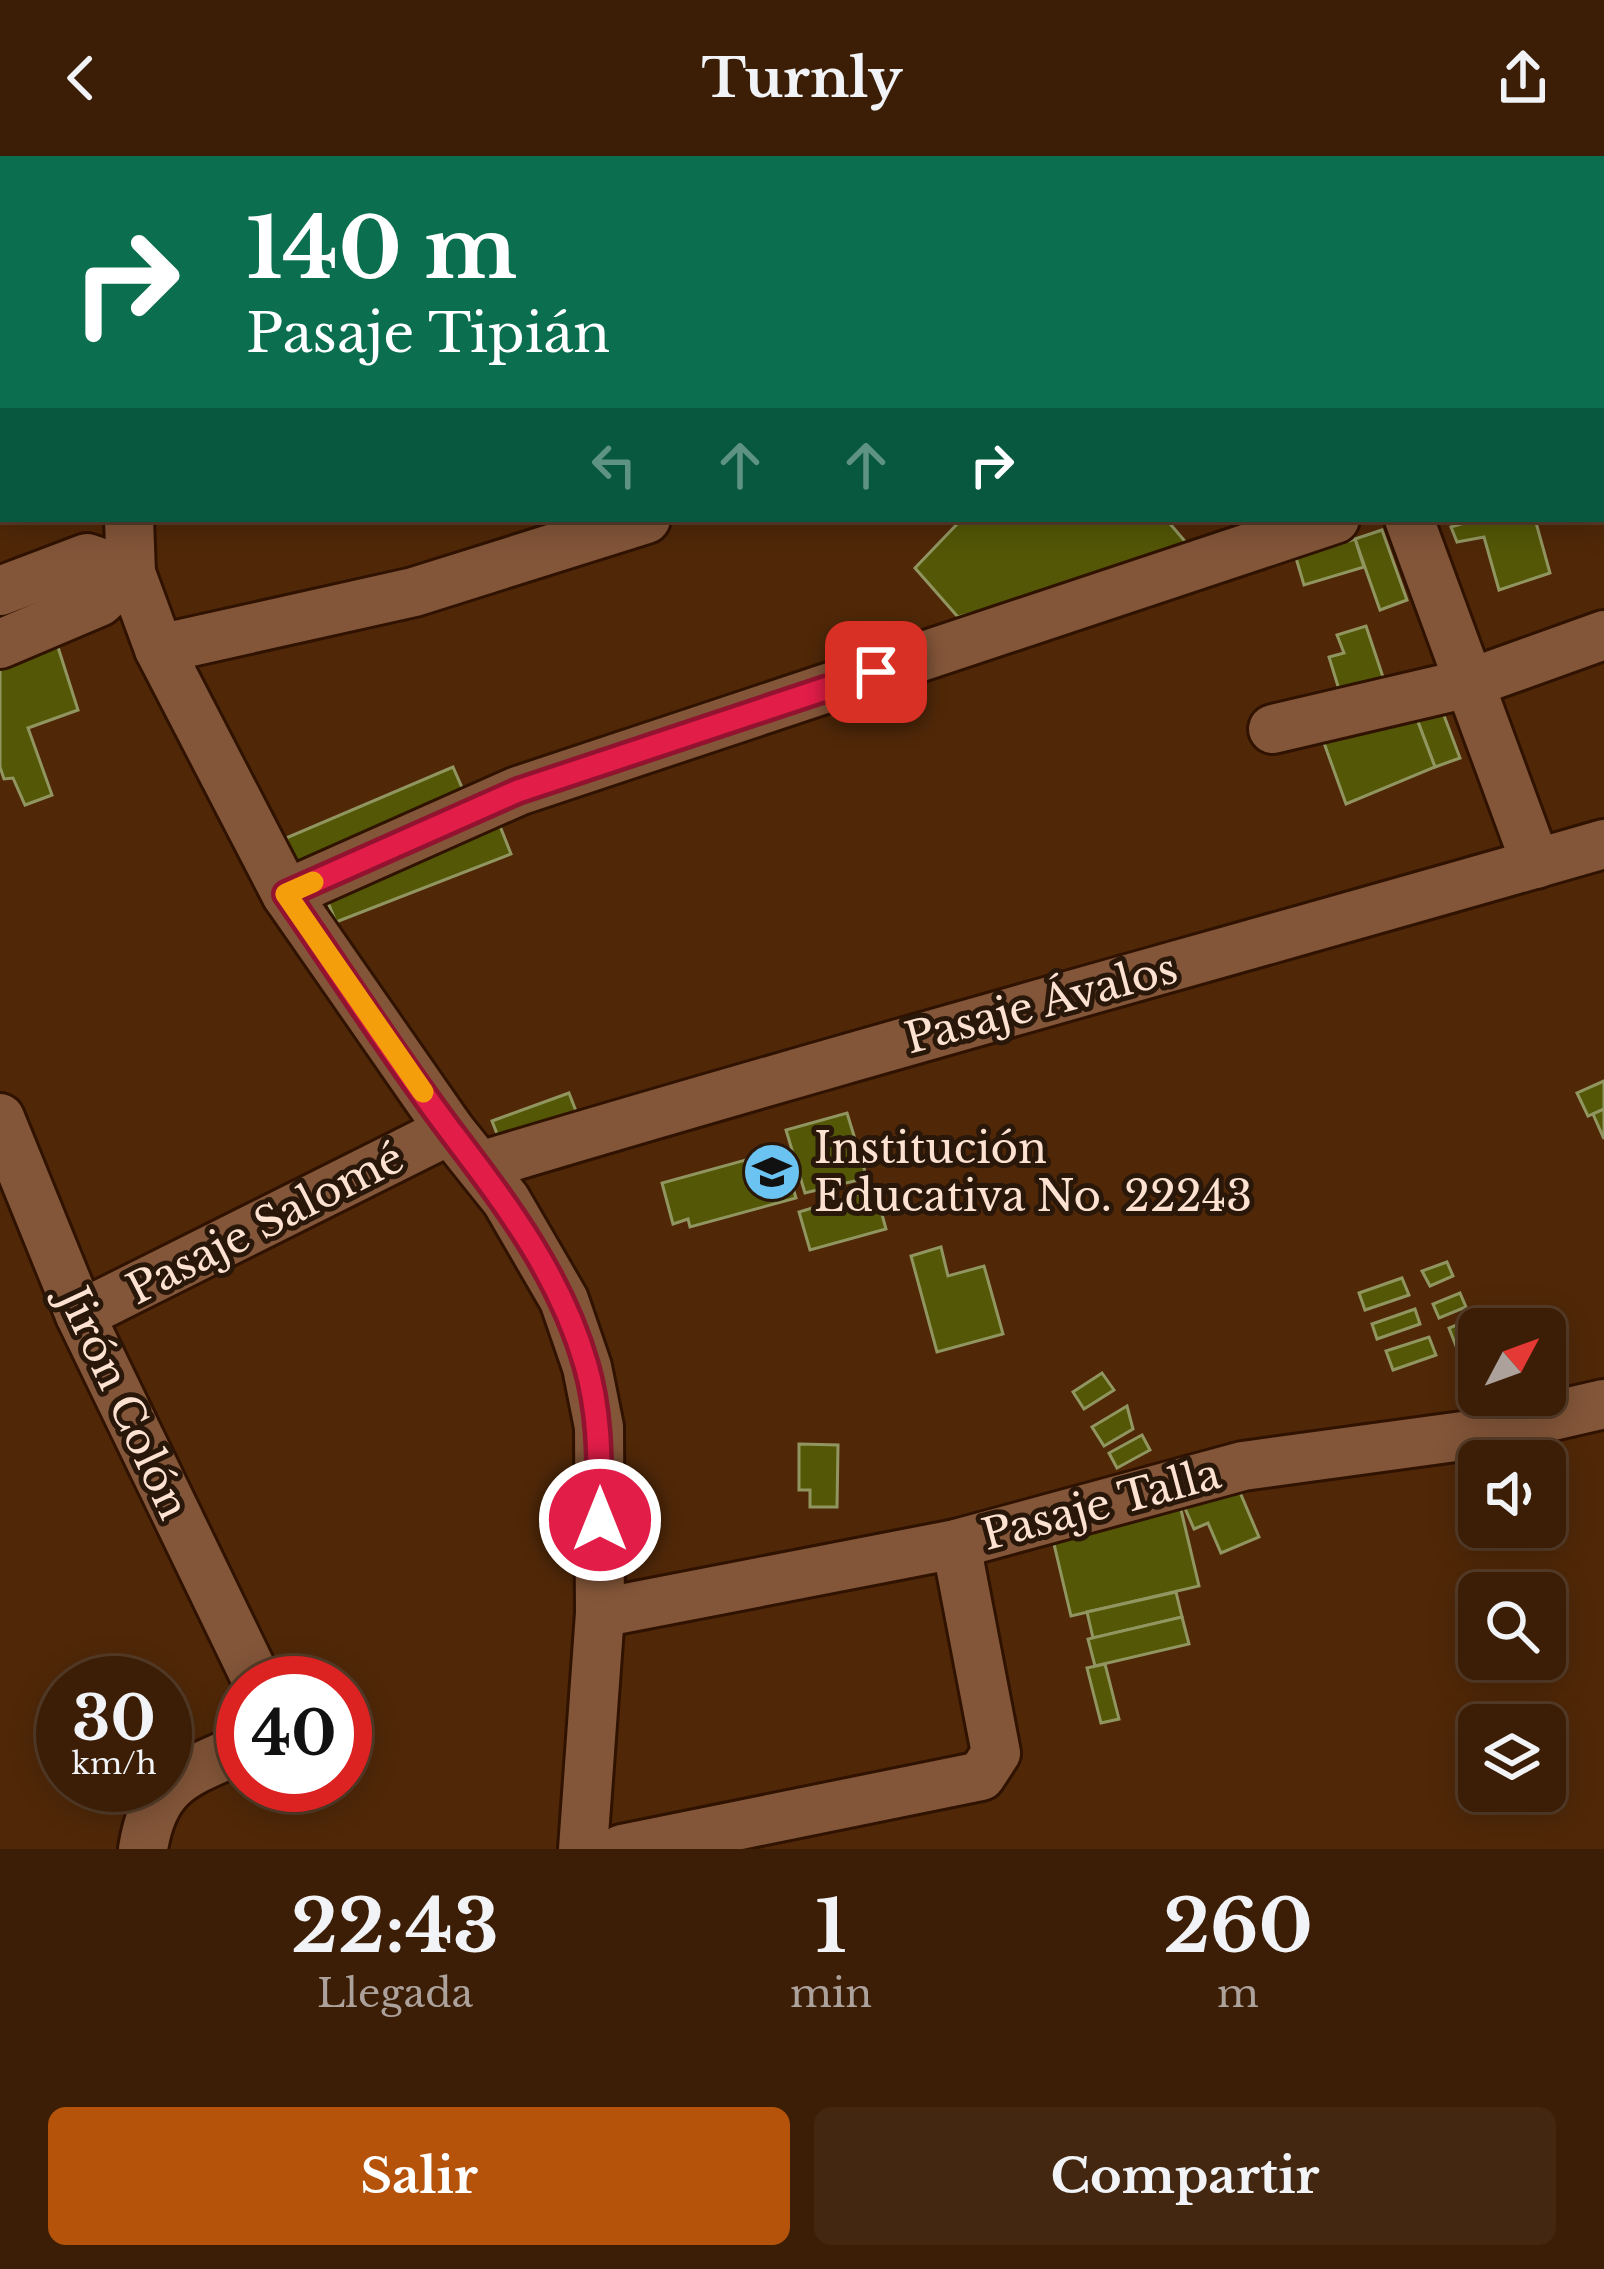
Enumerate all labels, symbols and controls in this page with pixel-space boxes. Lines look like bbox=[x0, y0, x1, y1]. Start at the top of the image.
icon: back bbox=[48, 45, 114, 111]
text: Turnly bbox=[702, 45, 902, 112]
icon: share bbox=[1490, 45, 1556, 111]
text: 140 m bbox=[246, 197, 517, 301]
icon: right bbox=[48, 204, 204, 360]
text: Pasaje Tipián bbox=[246, 300, 610, 367]
icon: left bbox=[581, 432, 647, 498]
icon: ahead bbox=[707, 432, 773, 498]
icon: ahead bbox=[833, 432, 899, 498]
icon: right bbox=[959, 432, 1025, 498]
pin bbox=[825, 621, 927, 723]
icon: arrive bbox=[843, 639, 909, 705]
street label: Pasaje Ávalos bbox=[899, 942, 1183, 1064]
place label: Institución Educativa No. 22243 bbox=[814, 1122, 1252, 1222]
street label: Pasaje Salomé bbox=[118, 1131, 412, 1315]
school or university icon: Institución Educativa No. 22243 bbox=[741, 1141, 803, 1203]
street label: Jirón Colón bbox=[46, 1274, 200, 1527]
north arrow bbox=[1458, 1308, 1566, 1416]
map controls bbox=[1458, 1308, 1566, 1812]
button: sound bbox=[1458, 1440, 1566, 1548]
street label: Pasaje Talla bbox=[976, 1447, 1227, 1561]
position arrow bbox=[537, 1457, 663, 1583]
button: search bbox=[1458, 1572, 1566, 1680]
speed limit sign: 40 bbox=[216, 1656, 372, 1812]
text: 30 bbox=[72, 1682, 156, 1756]
button: layers bbox=[1458, 1704, 1566, 1812]
text: km/h bbox=[71, 1745, 157, 1782]
text: 22:43 bbox=[291, 1882, 499, 1971]
text: 1 bbox=[815, 1882, 847, 1971]
text: 260 bbox=[1163, 1882, 1313, 1971]
text: Llegada bbox=[317, 1969, 473, 2018]
text: min bbox=[790, 1969, 872, 2018]
text: m bbox=[1217, 1969, 1259, 2018]
button: Salir bbox=[48, 2107, 790, 2245]
button: Compartir bbox=[814, 2107, 1556, 2245]

